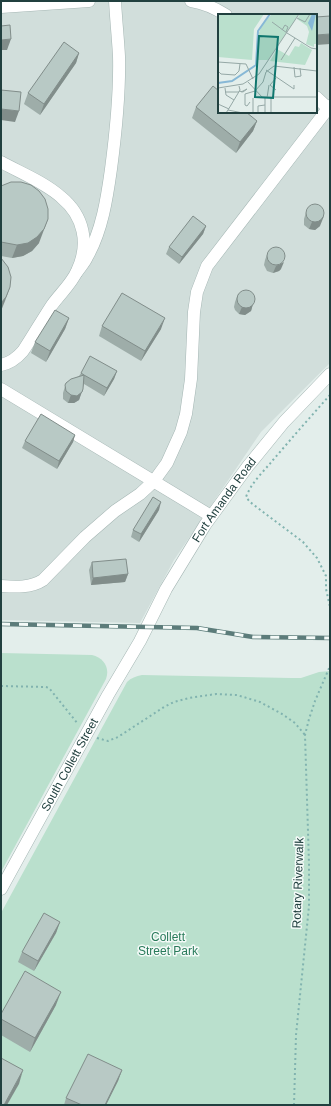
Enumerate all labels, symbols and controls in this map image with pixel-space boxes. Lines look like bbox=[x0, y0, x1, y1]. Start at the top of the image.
inset map bbox=[218, 14, 317, 113]
street label: Fort Amanda Road bbox=[189, 455, 259, 545]
street label: South Collett Street bbox=[38, 715, 101, 814]
street label: Rotary Riverwalk bbox=[289, 836, 307, 929]
park label: Collett Street Park bbox=[138, 930, 199, 958]

